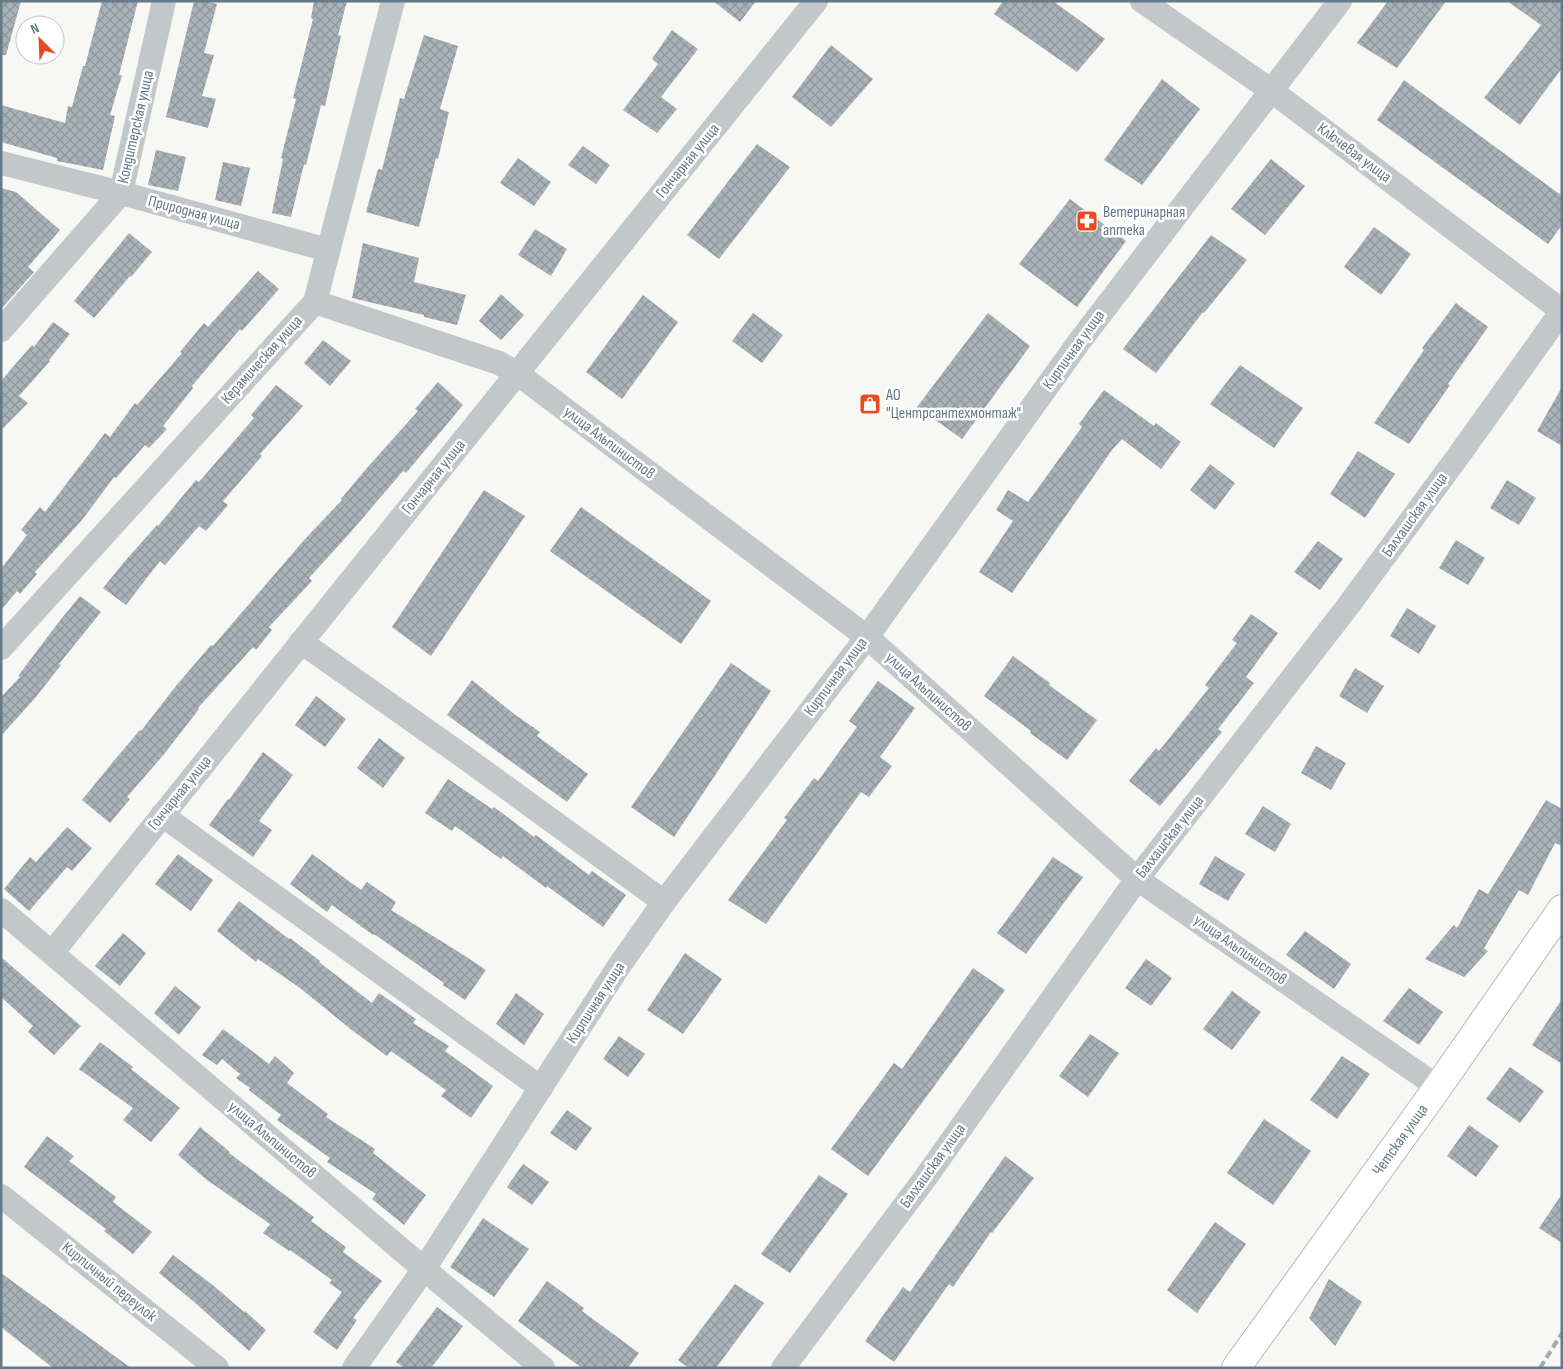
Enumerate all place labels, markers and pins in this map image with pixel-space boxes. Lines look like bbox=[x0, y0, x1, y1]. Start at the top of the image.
place label: Ветеринарная аптека bbox=[1103, 203, 1185, 240]
pharmacy icon: Ветеринарная аптека bbox=[1075, 209, 1099, 233]
place label: АО "Центрсантехмонтаж" bbox=[885, 386, 1021, 423]
shop icon: АО "Центрсантехмонтаж" bbox=[858, 392, 882, 416]

